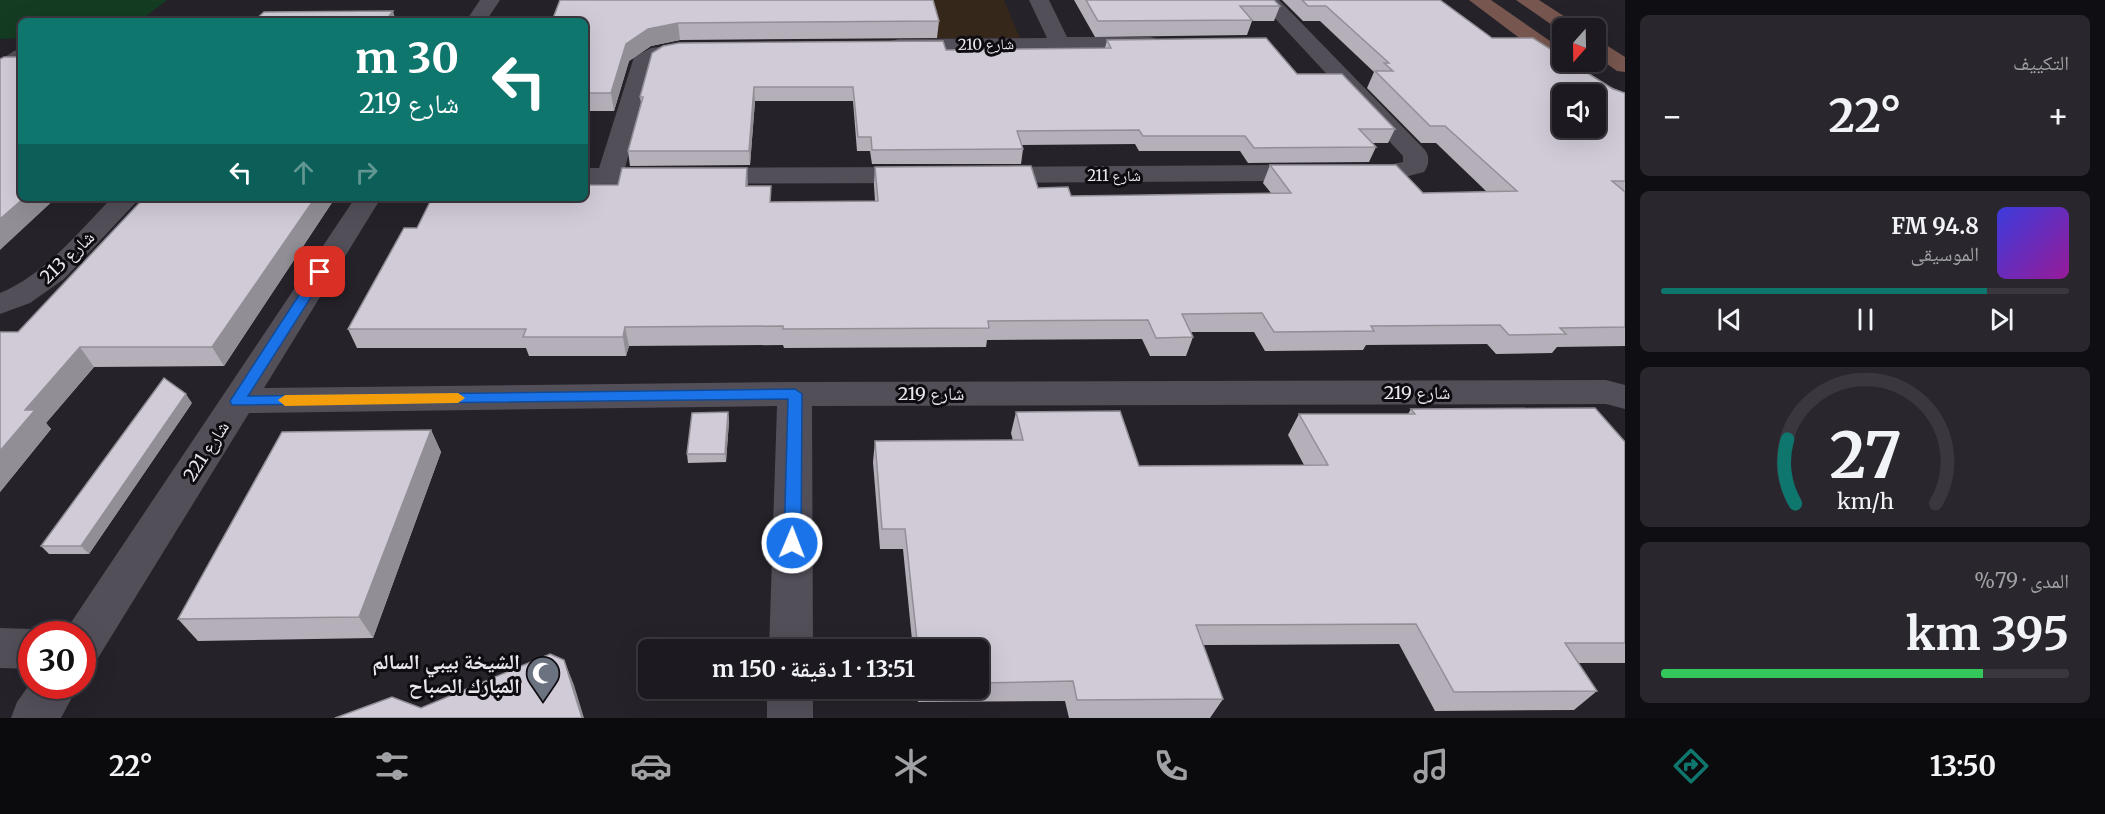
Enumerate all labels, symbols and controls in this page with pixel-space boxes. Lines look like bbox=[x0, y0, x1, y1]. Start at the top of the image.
north arrow bbox=[1552, 18, 1606, 72]
map controls bbox=[1552, 18, 1606, 138]
text: 30 m bbox=[355, 32, 459, 84]
street label: شارع 210 bbox=[958, 34, 1014, 55]
icon: left bbox=[480, 42, 558, 120]
text: التكييف bbox=[2013, 50, 2069, 75]
button: sound bbox=[1552, 84, 1606, 138]
text: شارع 219 bbox=[359, 86, 459, 120]
text: 22° bbox=[1829, 88, 1901, 144]
text: − bbox=[1661, 96, 1683, 137]
text: + bbox=[2047, 96, 2069, 137]
icon: left bbox=[224, 156, 257, 189]
icon: ahead bbox=[287, 156, 320, 189]
icon: right bbox=[350, 156, 383, 189]
street label: شارع 211 bbox=[1087, 166, 1141, 186]
text: 94.8 FM bbox=[1891, 212, 1979, 240]
street label: شارع 213 bbox=[35, 226, 99, 288]
text: الموسيقى bbox=[1911, 241, 1979, 266]
pin bbox=[294, 246, 345, 297]
icon: arrive bbox=[303, 255, 336, 288]
icon: previous bbox=[1713, 303, 1746, 336]
icon: pause bbox=[1849, 303, 1882, 336]
icon: next bbox=[1985, 303, 2018, 336]
street label: شارع 219 bbox=[1384, 381, 1450, 404]
street label: شارع 219 bbox=[898, 382, 964, 405]
street label: شارع 221 bbox=[178, 417, 234, 485]
text: 27 bbox=[1829, 417, 1901, 495]
text: km/h bbox=[1837, 488, 1893, 515]
position arrow bbox=[760, 511, 824, 575]
text: المدى · 79% bbox=[1974, 568, 2069, 593]
text: 395 km bbox=[1906, 606, 2069, 662]
speed limit sign: 30 bbox=[18, 621, 96, 699]
place label: الشيخة بيبي السالم المبارك الصباح bbox=[372, 648, 520, 699]
mosque icon: الشيخة بيبي السالم المبارك الصباح bbox=[525, 655, 561, 702]
text: 13:51 · 1 دقيقة · 150 m bbox=[712, 655, 915, 683]
icon: filters bbox=[371, 745, 413, 787]
icon: car bbox=[630, 745, 672, 787]
icon: climate bbox=[890, 745, 932, 787]
icon: phone bbox=[1150, 745, 1192, 787]
icon: music bbox=[1410, 745, 1452, 787]
icon: directions bbox=[1670, 745, 1712, 787]
text: 22° bbox=[109, 749, 153, 783]
text: 13:50 bbox=[1930, 749, 1996, 783]

